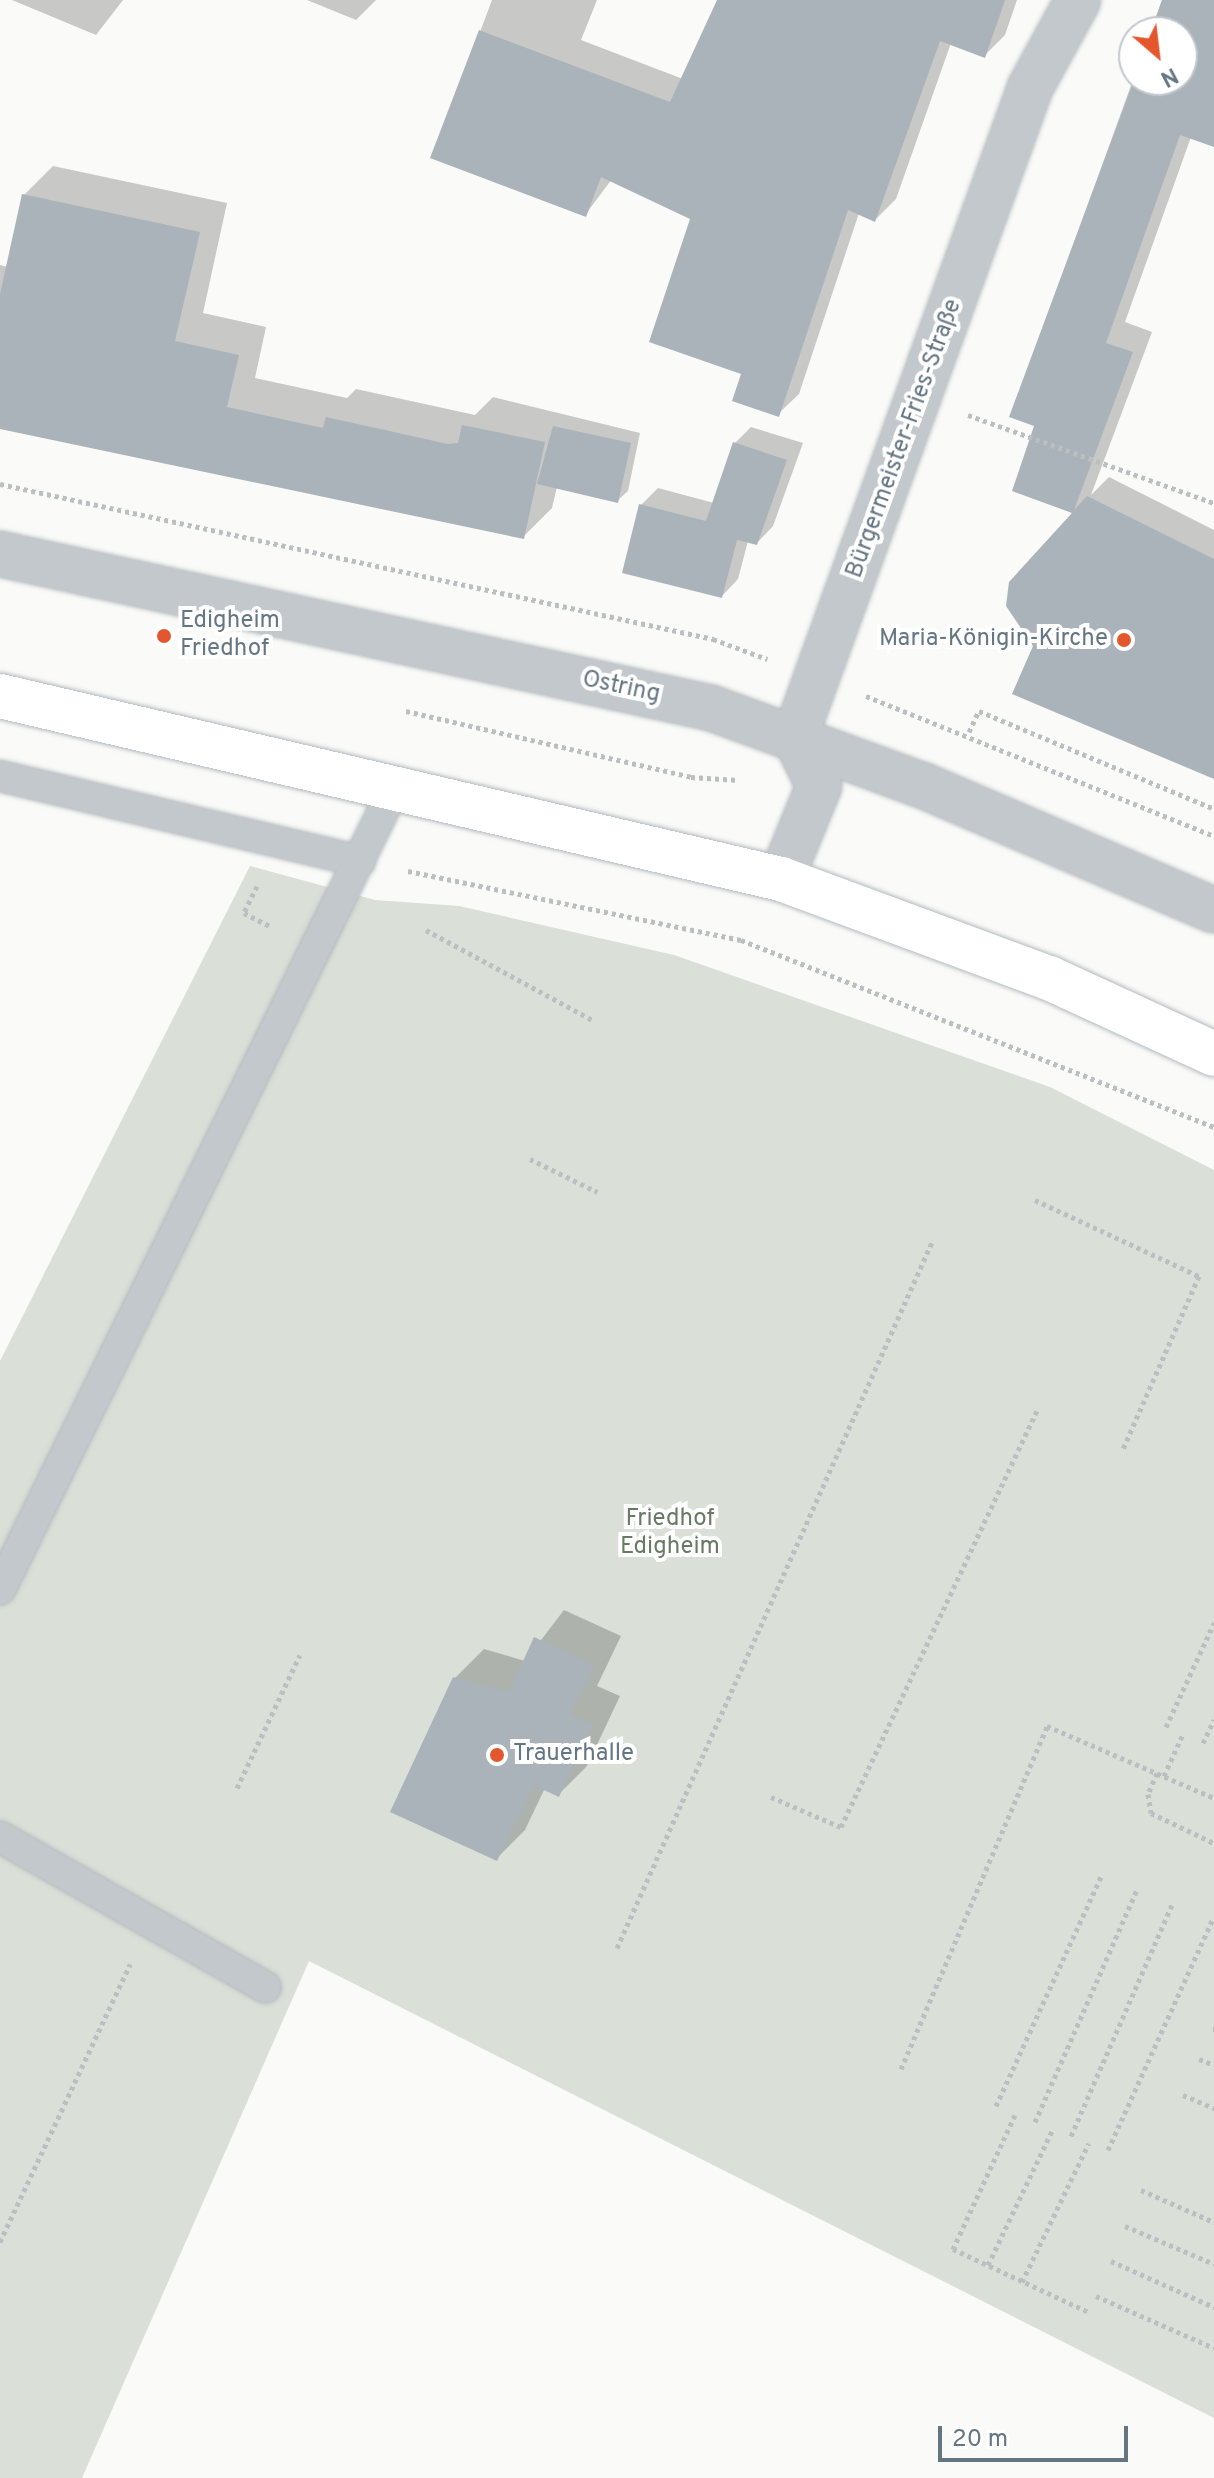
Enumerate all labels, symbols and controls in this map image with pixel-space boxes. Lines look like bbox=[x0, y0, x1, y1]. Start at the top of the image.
north arrow bbox=[1118, 16, 1198, 96]
text: N bbox=[1155, 60, 1182, 91]
street label: Bürgermeister-Fries-Straße bbox=[841, 296, 969, 582]
place label: Edigheim Friedhof bbox=[180, 608, 280, 664]
place label: Maria-Königin-Kirche bbox=[879, 626, 1108, 654]
marker: Edigheim Friedhof bbox=[155, 627, 173, 645]
marker: Maria-Königin-Kirche bbox=[1115, 631, 1133, 649]
street label: Ostring bbox=[580, 666, 662, 710]
park label: Friedhof Edigheim bbox=[620, 1506, 720, 1562]
place label: Trauerhalle bbox=[513, 1741, 634, 1769]
marker: Trauerhalle bbox=[488, 1746, 506, 1764]
scale bar bbox=[942, 2410, 1132, 2460]
text: 20 m bbox=[952, 2425, 1008, 2455]

